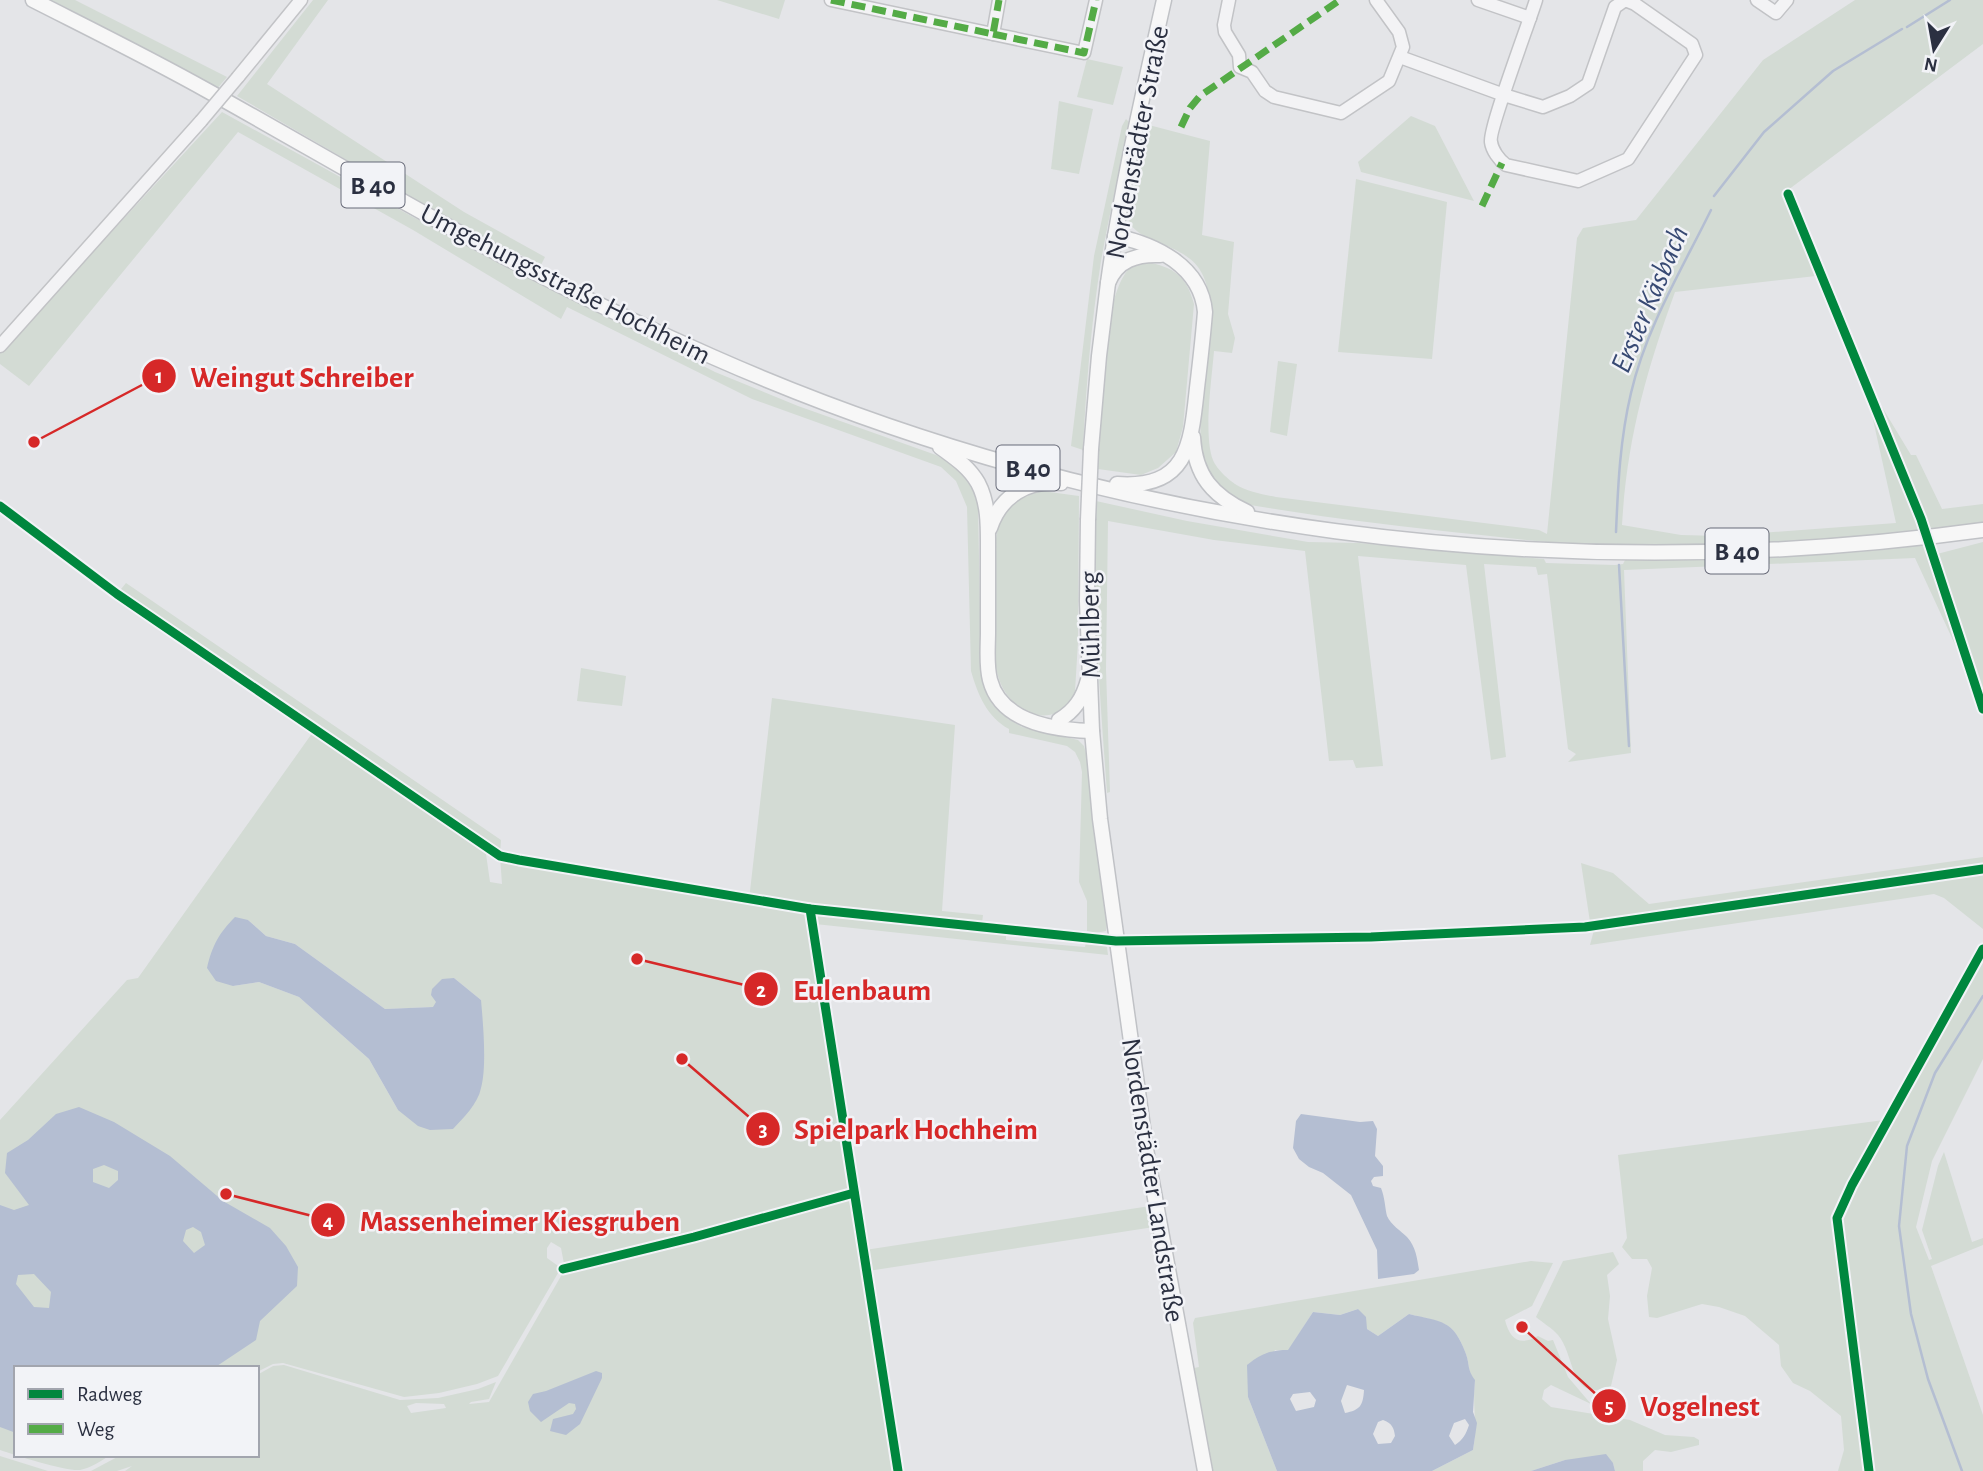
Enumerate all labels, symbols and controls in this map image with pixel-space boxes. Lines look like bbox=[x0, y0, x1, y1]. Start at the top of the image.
north arrow bbox=[1899, 14, 1969, 84]
street label: Nordenstädter Straße bbox=[1102, 23, 1174, 261]
text: N bbox=[1923, 54, 1939, 75]
road number: B 40 bbox=[342, 162, 404, 208]
street label: Umgehungsstraße Hochheim bbox=[416, 199, 715, 370]
water label: Erster Käsbach bbox=[1606, 222, 1694, 377]
callout: Weingut Schreiber bbox=[141, 351, 428, 402]
text: Weingut Schreiber bbox=[190, 363, 414, 393]
text: 1 bbox=[155, 366, 163, 387]
road number: B 40 bbox=[996, 446, 1060, 490]
road number: B 40 bbox=[1706, 528, 1768, 573]
street label: Mühlberg bbox=[1076, 571, 1106, 679]
callout: Eulenbaum bbox=[744, 964, 945, 1015]
text: Eulenbaum bbox=[793, 976, 931, 1006]
text: 2 bbox=[756, 980, 766, 1001]
street label: Nordenstädter Landstraße bbox=[1116, 1036, 1188, 1324]
callout: Spielpark Hochheim bbox=[745, 1103, 1052, 1154]
text: Spielpark Hochheim bbox=[794, 1115, 1038, 1145]
text: 3 bbox=[758, 1119, 768, 1140]
callout: Massenheimer Kiesgruben bbox=[311, 1195, 694, 1246]
text: Massenheimer Kiesgruben bbox=[360, 1207, 680, 1237]
text: 4 bbox=[323, 1211, 333, 1232]
legend bbox=[14, 1366, 259, 1457]
callout: Vogelnest bbox=[1591, 1380, 1774, 1431]
text: Radweg bbox=[77, 1384, 143, 1405]
text: Vogelnest bbox=[1640, 1392, 1760, 1422]
text: 5 bbox=[1604, 1396, 1614, 1417]
text: Weg bbox=[77, 1419, 115, 1440]

